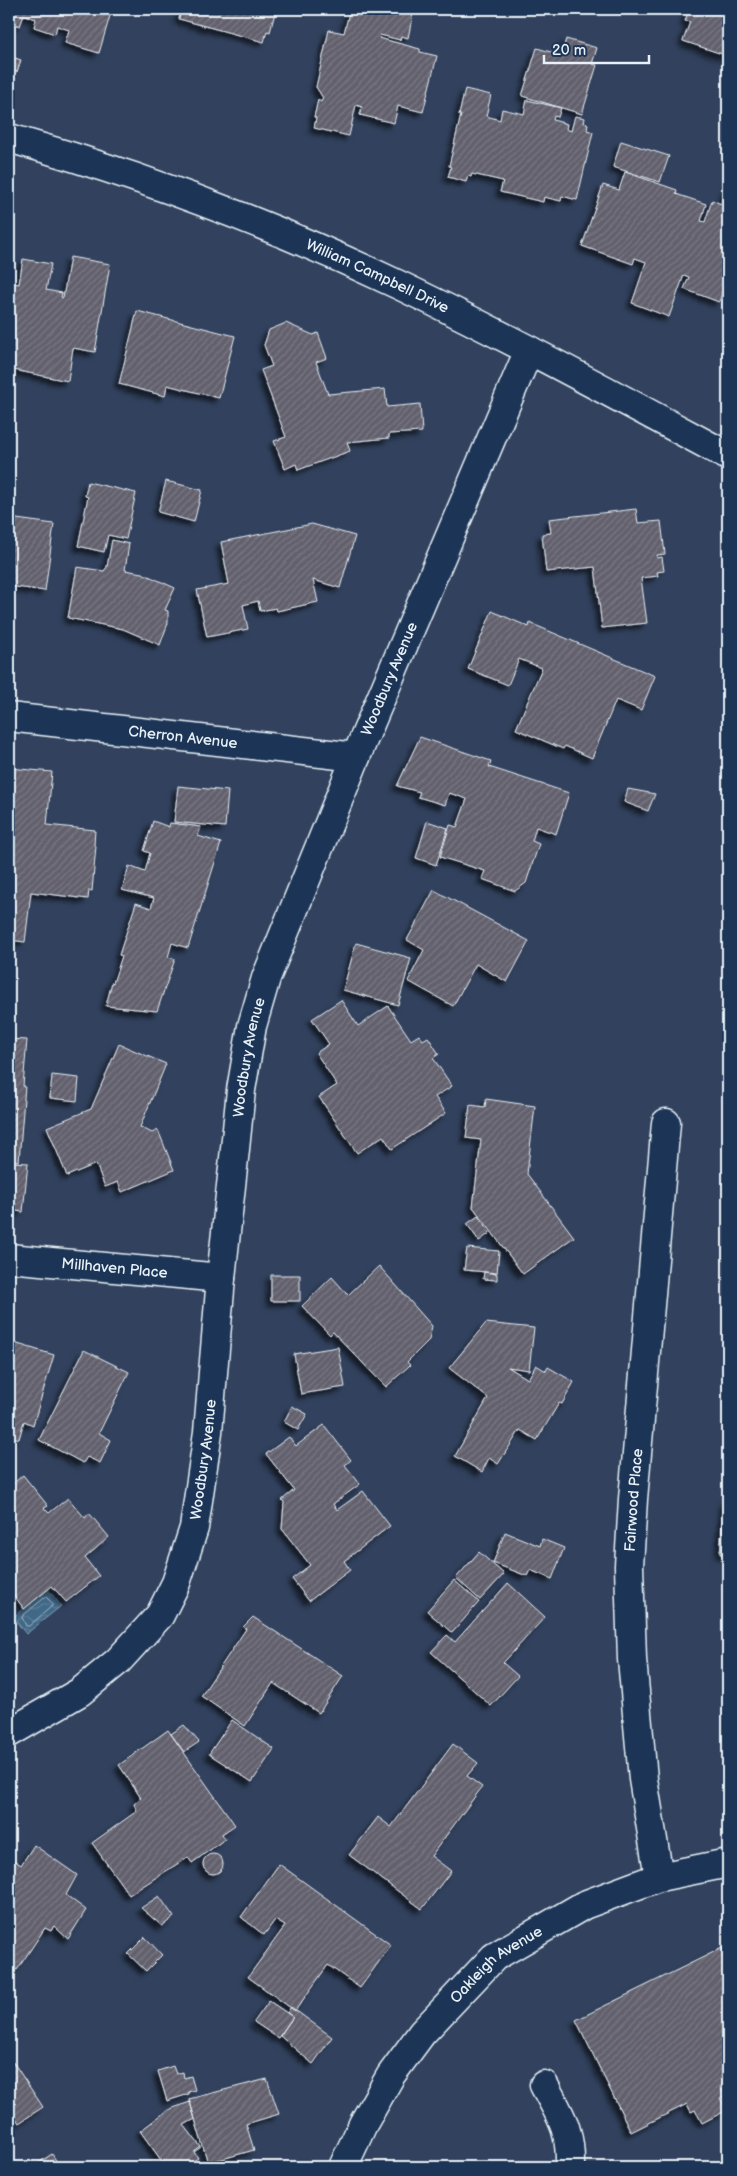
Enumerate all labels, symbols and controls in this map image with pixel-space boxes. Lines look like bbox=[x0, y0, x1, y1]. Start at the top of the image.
scale bar bbox=[544, 32, 650, 64]
text: 20 m bbox=[552, 41, 586, 60]
street label: William Campbell Drive bbox=[303, 235, 452, 318]
street label: Woodbury Avenue bbox=[357, 619, 422, 739]
street label: Cherron Avenue bbox=[127, 722, 239, 753]
street label: Woodbury Avenue bbox=[229, 995, 270, 1118]
street label: Millhaven Place bbox=[61, 1254, 169, 1283]
street label: Woodbury Avenue bbox=[186, 1398, 221, 1521]
street label: Fairwood Place bbox=[621, 1447, 647, 1552]
street label: Oakleigh Avenue bbox=[446, 1922, 546, 2007]

